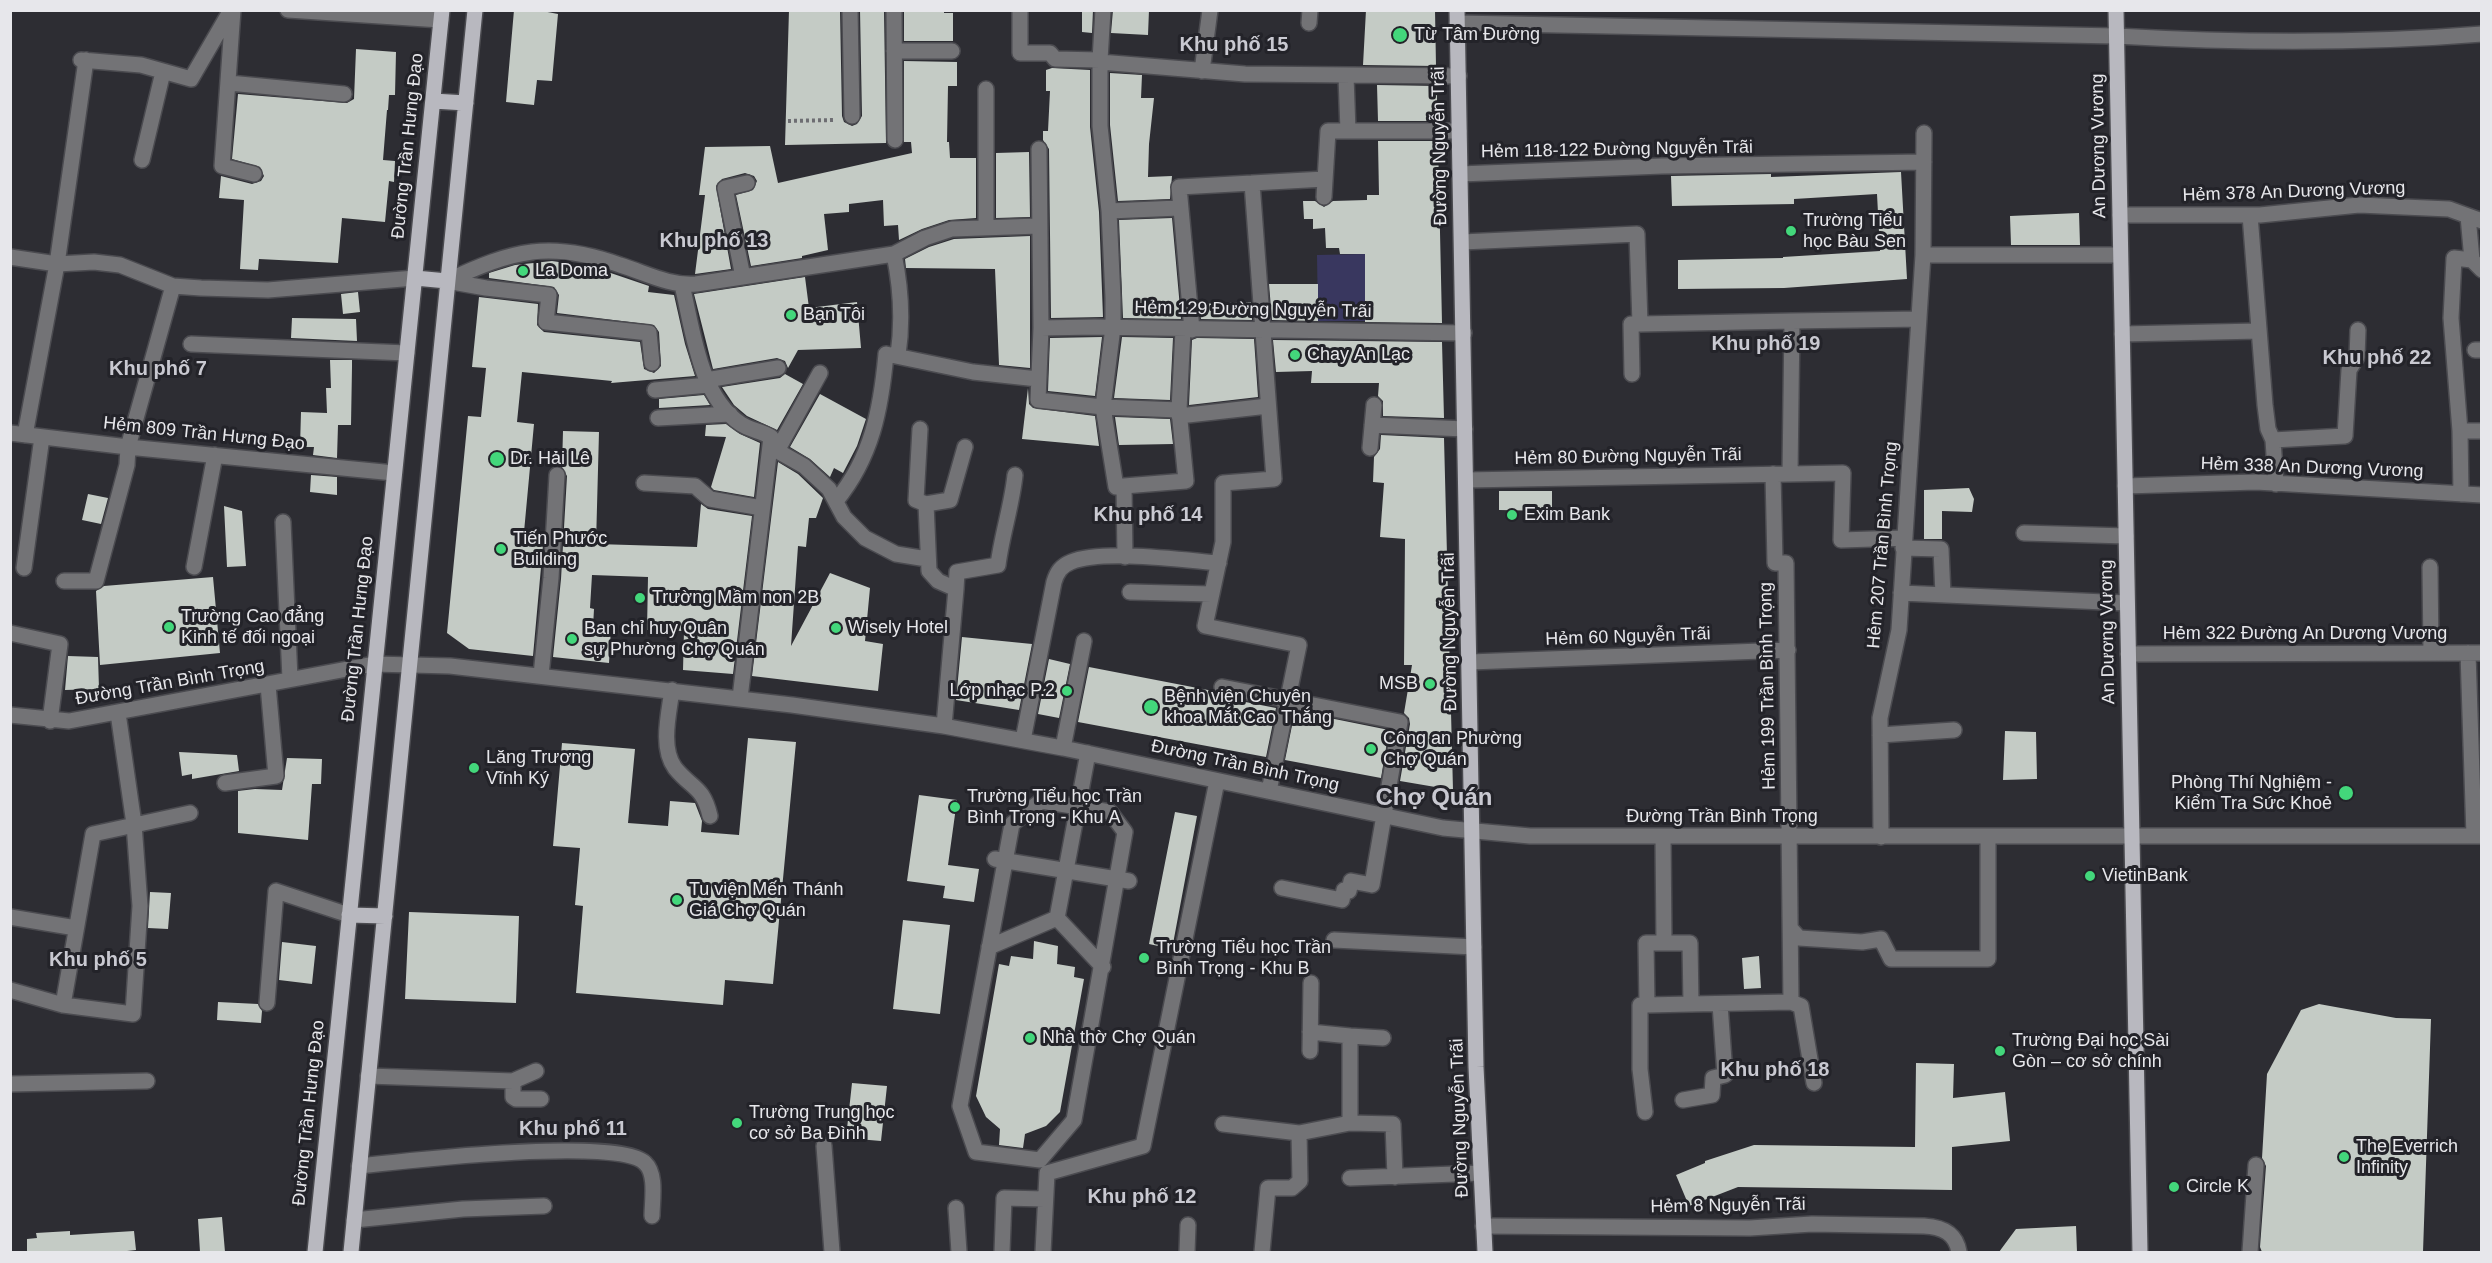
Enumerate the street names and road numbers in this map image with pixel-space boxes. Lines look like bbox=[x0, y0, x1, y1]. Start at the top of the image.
street label: Đường Trần Hưng Đạo bbox=[388, 52, 428, 240]
street label: Đường Nguyễn Trãi bbox=[1428, 66, 1452, 226]
street label: An Dương Vương bbox=[2087, 73, 2111, 219]
street label: Hẻm 118-122 Đường Nguyễn Trãi bbox=[1481, 137, 1753, 163]
street label: Hẻm 378 An Dương Vương bbox=[2182, 177, 2406, 207]
street label: Hẻm 129 Đường Nguyễn Trãi bbox=[1134, 297, 1372, 323]
street label: Hẻm 809 Trần Hưng Đạo bbox=[102, 413, 306, 455]
street label: Hẻm 207 Trần Bình Trọng bbox=[1863, 441, 1903, 649]
street label: Hẻm 80 Đường Nguyễn Trãi bbox=[1514, 444, 1742, 470]
street label: Hẻm 338 An Dương Vương bbox=[2200, 453, 2424, 483]
street label: Đường Trần Hưng Đạo bbox=[338, 535, 378, 723]
street label: Đường Nguyễn Trãi bbox=[1438, 552, 1462, 712]
street label: An Dương Vương bbox=[2096, 559, 2120, 705]
street label: Hẻm 199 Trần Bình Trọng bbox=[1755, 582, 1781, 790]
street label: Hẻm 60 Nguyễn Trãi bbox=[1545, 623, 1711, 651]
street label: Hẻm 322 Đường An Dương Vương bbox=[2163, 623, 2447, 645]
street label: Đường Trần Bình Trọng bbox=[74, 656, 266, 710]
street label: Đường Trần Bình Trọng bbox=[1149, 736, 1341, 796]
street label: Đường Trần Bình Trọng bbox=[1626, 806, 1818, 828]
street label: Đường Trần Hưng Đạo bbox=[289, 1019, 329, 1207]
street label: Đường Nguyễn Trãi bbox=[1446, 1038, 1474, 1198]
street label: Hẻm 8 Nguyễn Trãi bbox=[1650, 1194, 1806, 1218]

